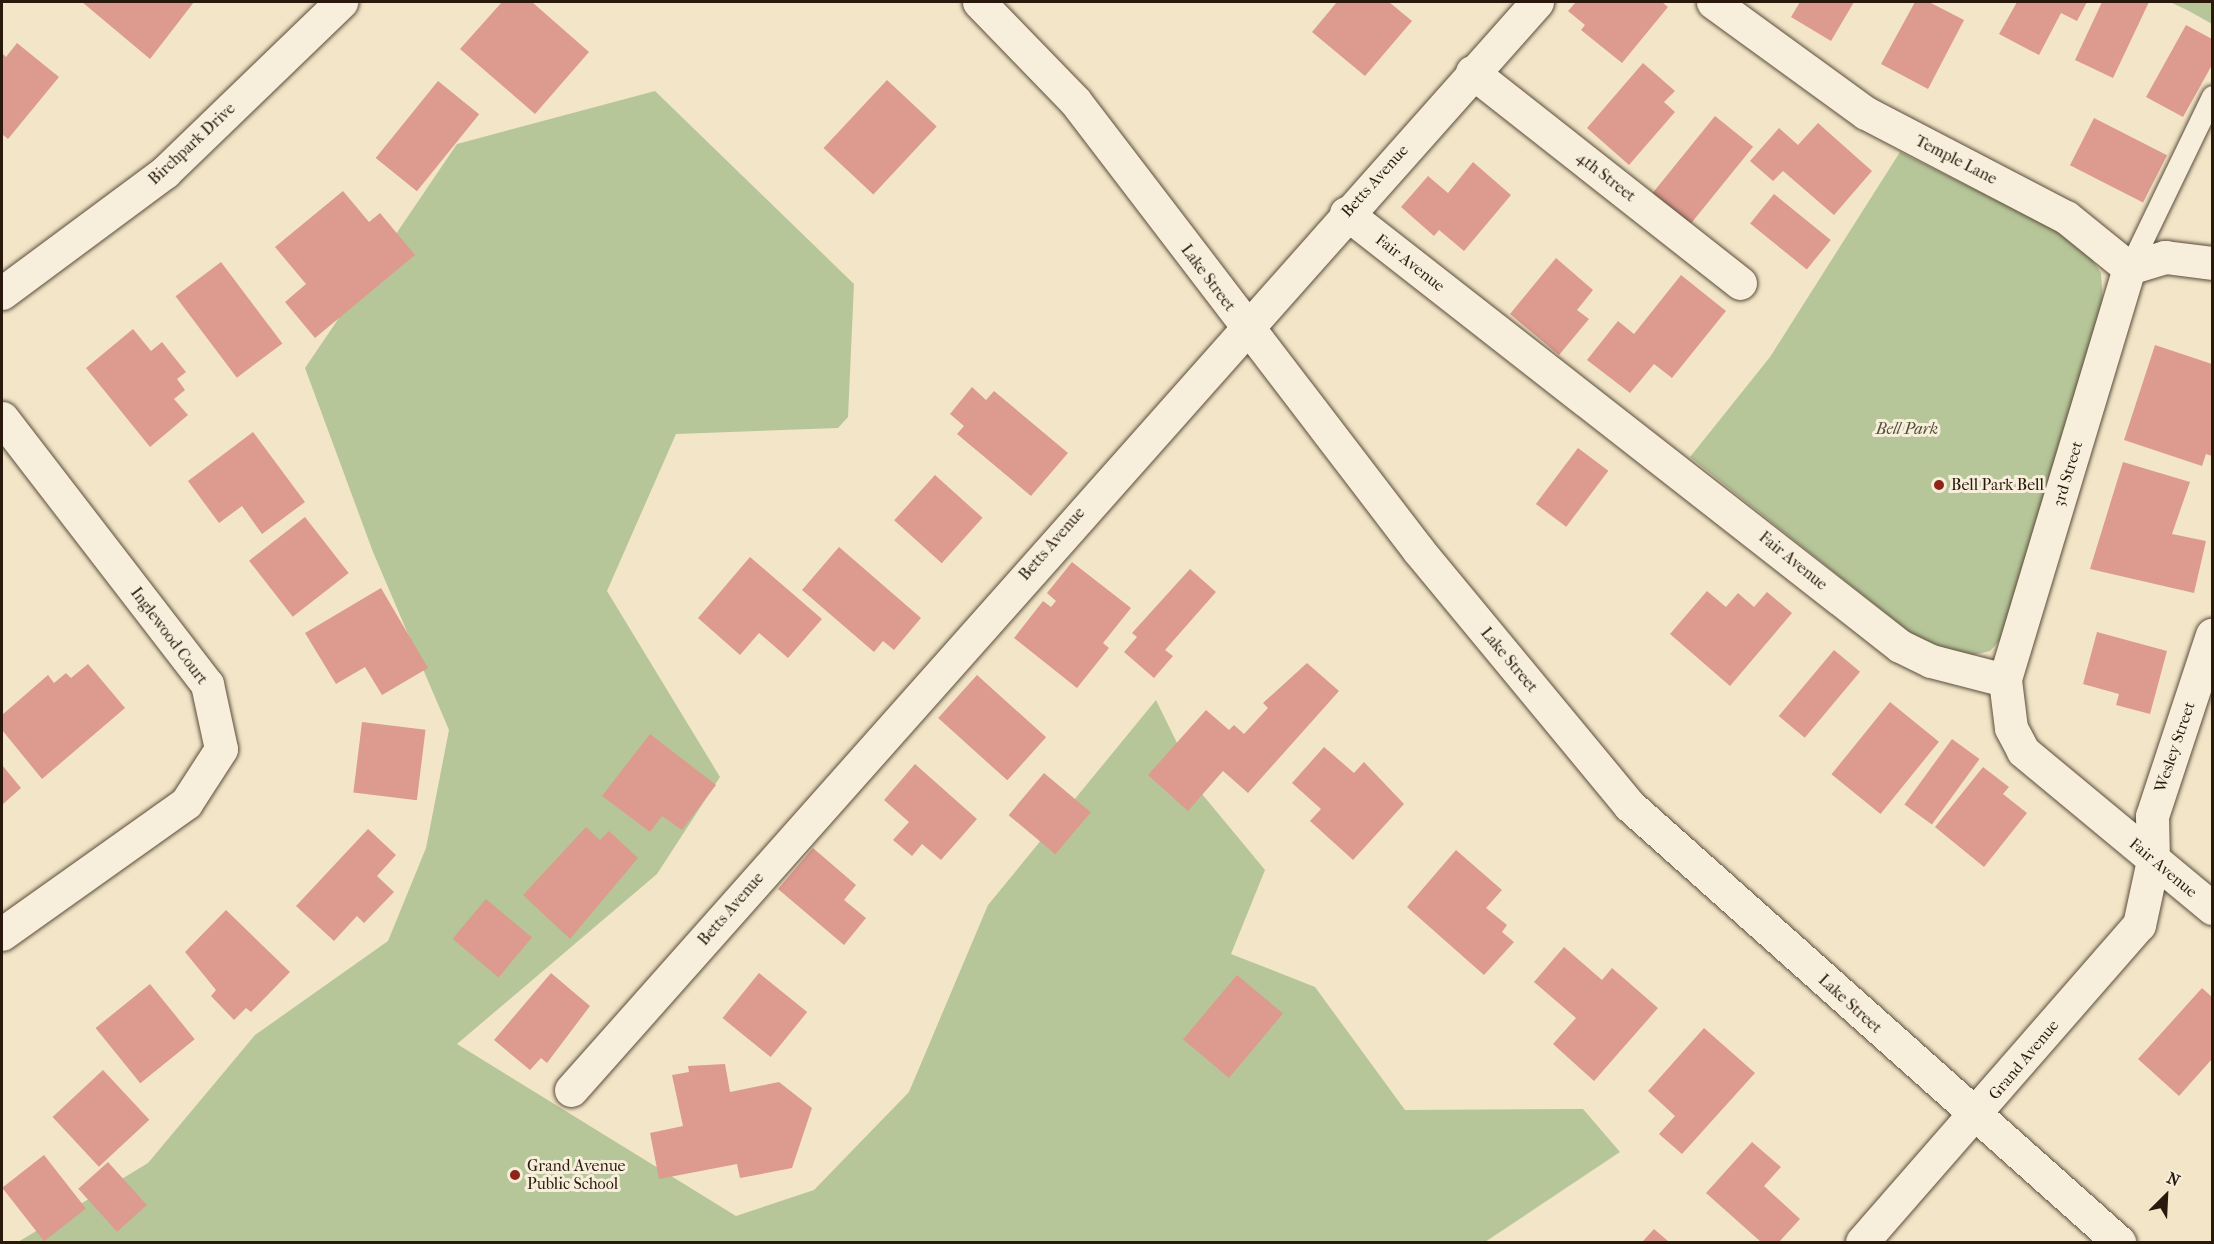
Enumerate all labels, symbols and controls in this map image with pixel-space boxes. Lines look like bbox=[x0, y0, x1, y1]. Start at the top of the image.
street label: Birchpark Drive bbox=[145, 99, 239, 189]
street label: Temple Lane bbox=[1912, 131, 2000, 189]
street label: Betts Avenue bbox=[1338, 141, 1412, 221]
street label: 4th Street bbox=[1573, 148, 1639, 206]
street label: Fair Avenue bbox=[1372, 230, 1448, 296]
street label: Lake Street bbox=[1177, 241, 1239, 315]
park label: Bell Park bbox=[1876, 419, 1938, 439]
street label: 3rd Street bbox=[2049, 439, 2087, 509]
place label: Bell Park Bell bbox=[1951, 475, 2044, 495]
marker: Bell Park Bell bbox=[1932, 478, 1946, 492]
street label: Betts Avenue bbox=[1015, 503, 1089, 585]
street label: Fair Avenue bbox=[1755, 528, 1831, 594]
street label: Inglewood Court bbox=[126, 584, 212, 688]
street label: Lake Street bbox=[1476, 624, 1542, 696]
street label: Wesley Street bbox=[2151, 699, 2199, 795]
street label: Fair Avenue bbox=[2125, 834, 2201, 902]
street label: Betts Avenue bbox=[694, 868, 768, 950]
street label: Lake Street bbox=[1814, 971, 1886, 1037]
street label: Grand Avenue bbox=[1985, 1016, 2063, 1104]
place label: Grand Avenue Public School bbox=[527, 1156, 626, 1194]
north arrow bbox=[2136, 1166, 2196, 1226]
marker: Grand Avenue Public School bbox=[508, 1168, 522, 1182]
text: N bbox=[2164, 1168, 2183, 1190]

